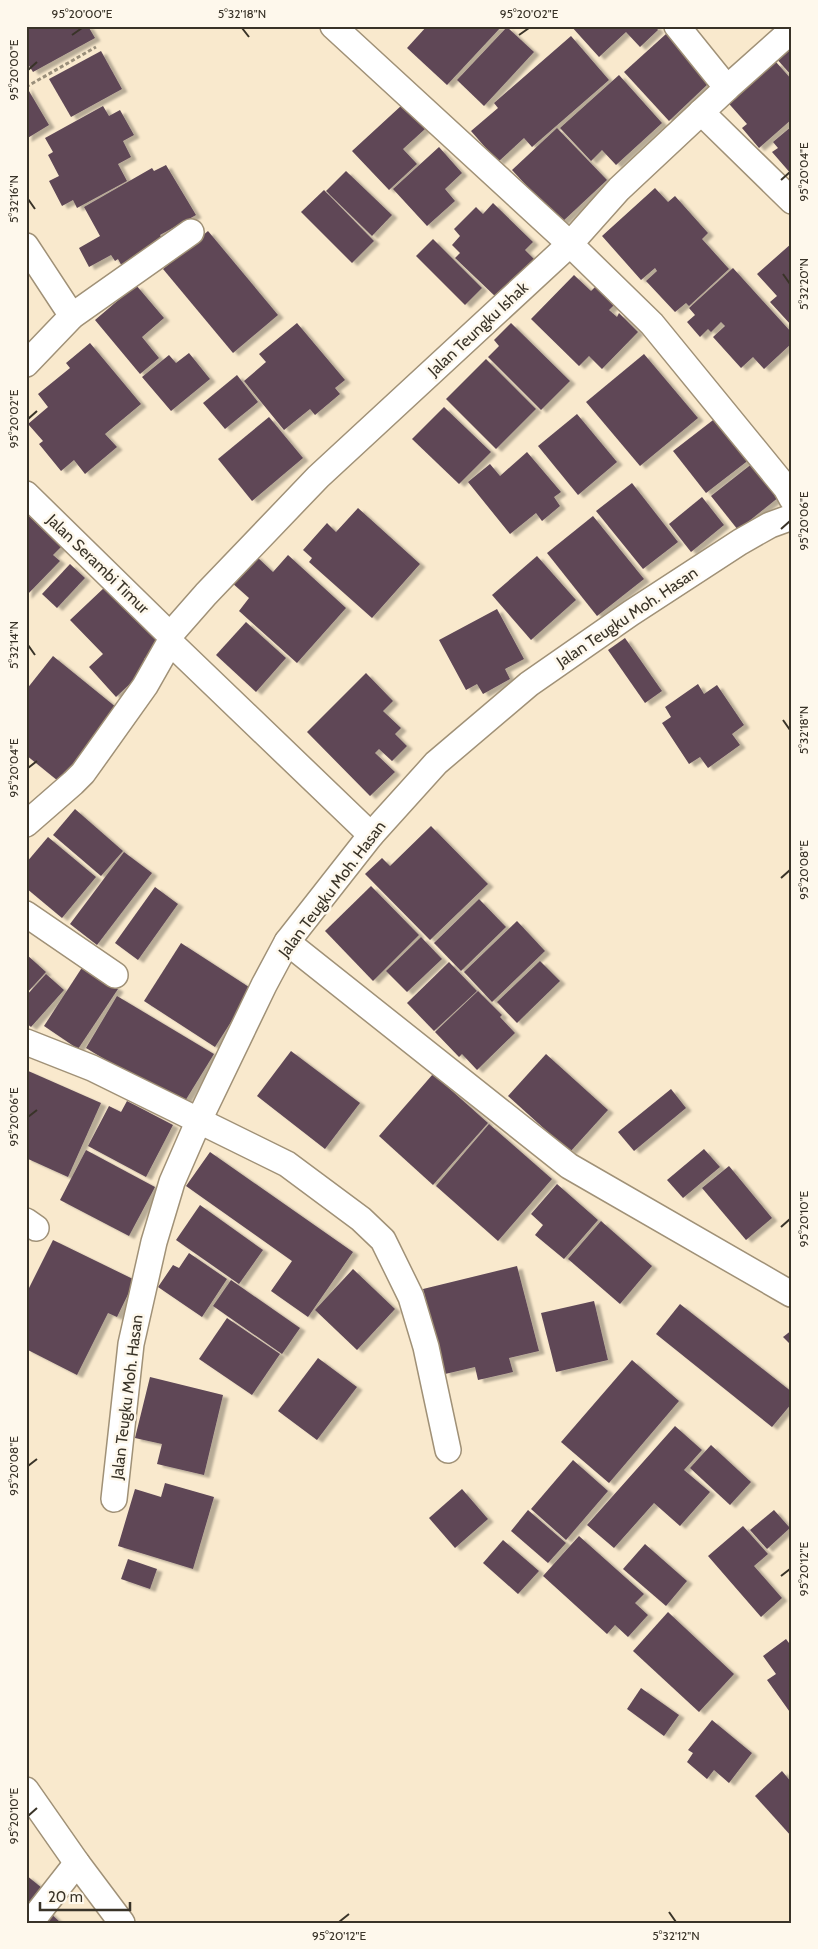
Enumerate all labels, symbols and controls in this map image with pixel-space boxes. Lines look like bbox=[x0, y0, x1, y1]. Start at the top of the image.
text: 95°20'00"E bbox=[52, 6, 113, 21]
text: 5°32'18"N bbox=[218, 6, 266, 21]
text: 95°20'02"E bbox=[500, 6, 559, 21]
text: 95°20'00"E bbox=[6, 39, 21, 100]
text: 95°20'04"E bbox=[796, 142, 811, 202]
text: 5°32'16"N bbox=[6, 175, 21, 223]
text: 5°32'20"N bbox=[796, 258, 811, 310]
street label: Jalan Teungku Ishak bbox=[423, 277, 532, 381]
text: 95°20'02"E bbox=[6, 389, 21, 448]
text: 95°20'06"E bbox=[796, 491, 811, 551]
street label: Jalan Serambi Timur bbox=[42, 510, 154, 618]
street label: Jalan Teugku Moh. Hasan bbox=[552, 563, 701, 672]
text: 5°32'14"N bbox=[6, 621, 21, 669]
text: 5°32'18"N bbox=[796, 706, 811, 754]
text: 95°20'04"E bbox=[6, 738, 21, 798]
street label: Jalan Teugku Moh. Hasan bbox=[274, 817, 390, 962]
text: 95°20'08"E bbox=[796, 840, 811, 900]
text: 95°20'06"E bbox=[6, 1087, 21, 1147]
text: 95°20'10"E bbox=[796, 1190, 811, 1247]
street label: Jalan Teugku Moh. Hasan bbox=[107, 1313, 147, 1481]
text: 95°20'08"E bbox=[6, 1436, 21, 1496]
text: 95°20'12"E bbox=[796, 1542, 811, 1596]
text: 95°20'10"E bbox=[6, 1787, 21, 1844]
scale bar bbox=[40, 1879, 130, 1911]
text: 20 m bbox=[48, 1888, 83, 1906]
text: 95°20'12"E bbox=[312, 1928, 366, 1943]
text: 5°32'12"N bbox=[652, 1928, 700, 1943]

